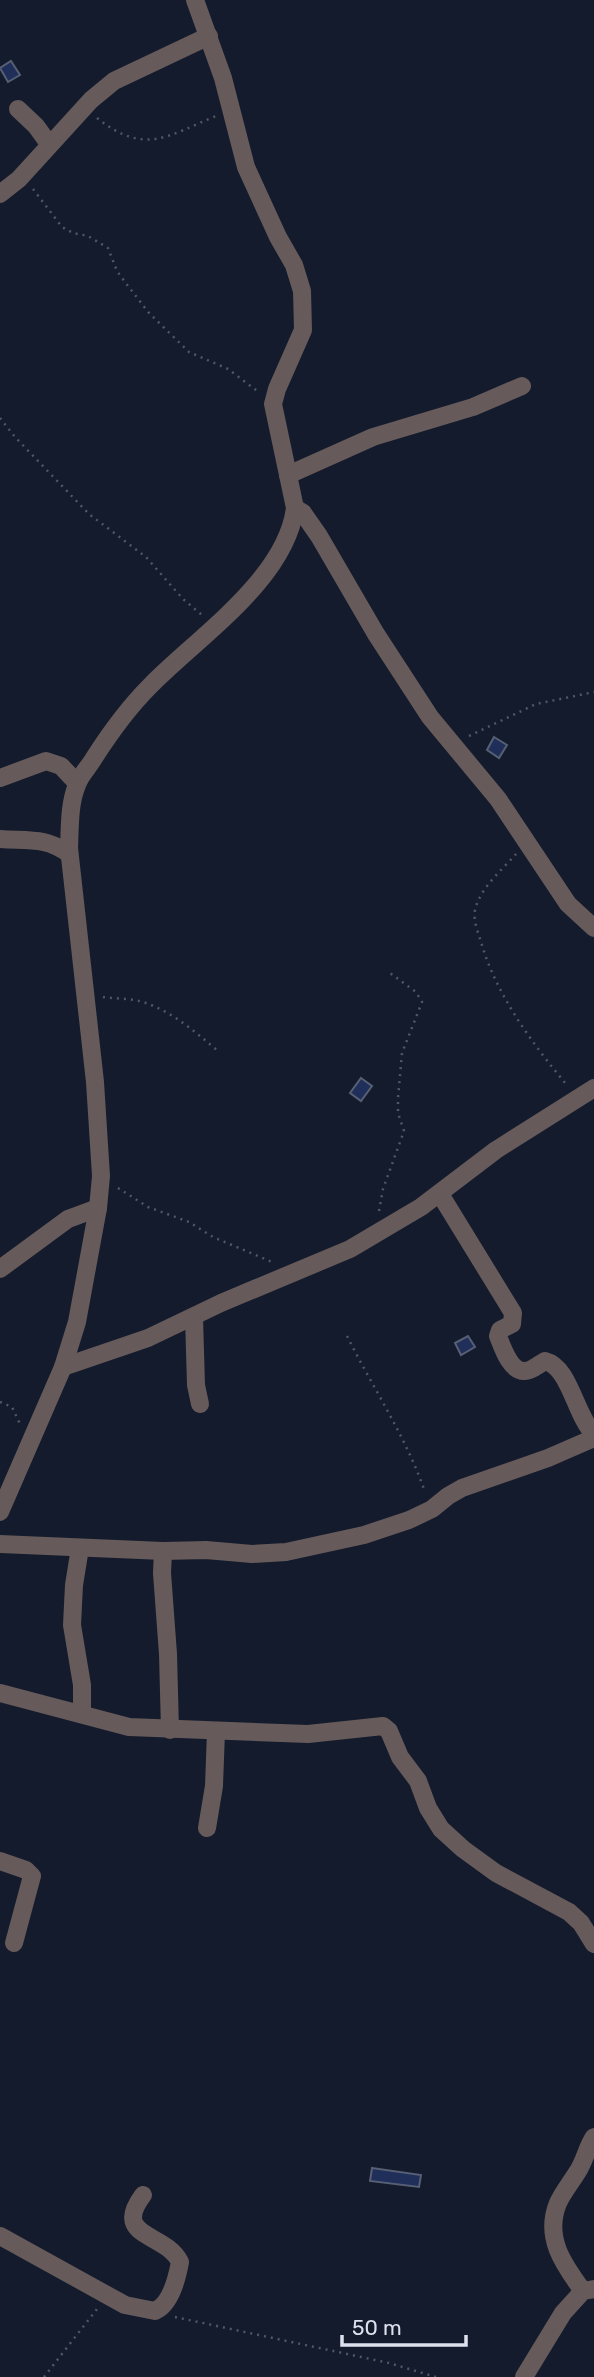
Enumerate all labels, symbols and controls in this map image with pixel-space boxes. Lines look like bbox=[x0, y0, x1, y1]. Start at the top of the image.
scale bar bbox=[342, 2304, 466, 2348]
text: 50 m bbox=[352, 2315, 402, 2340]

